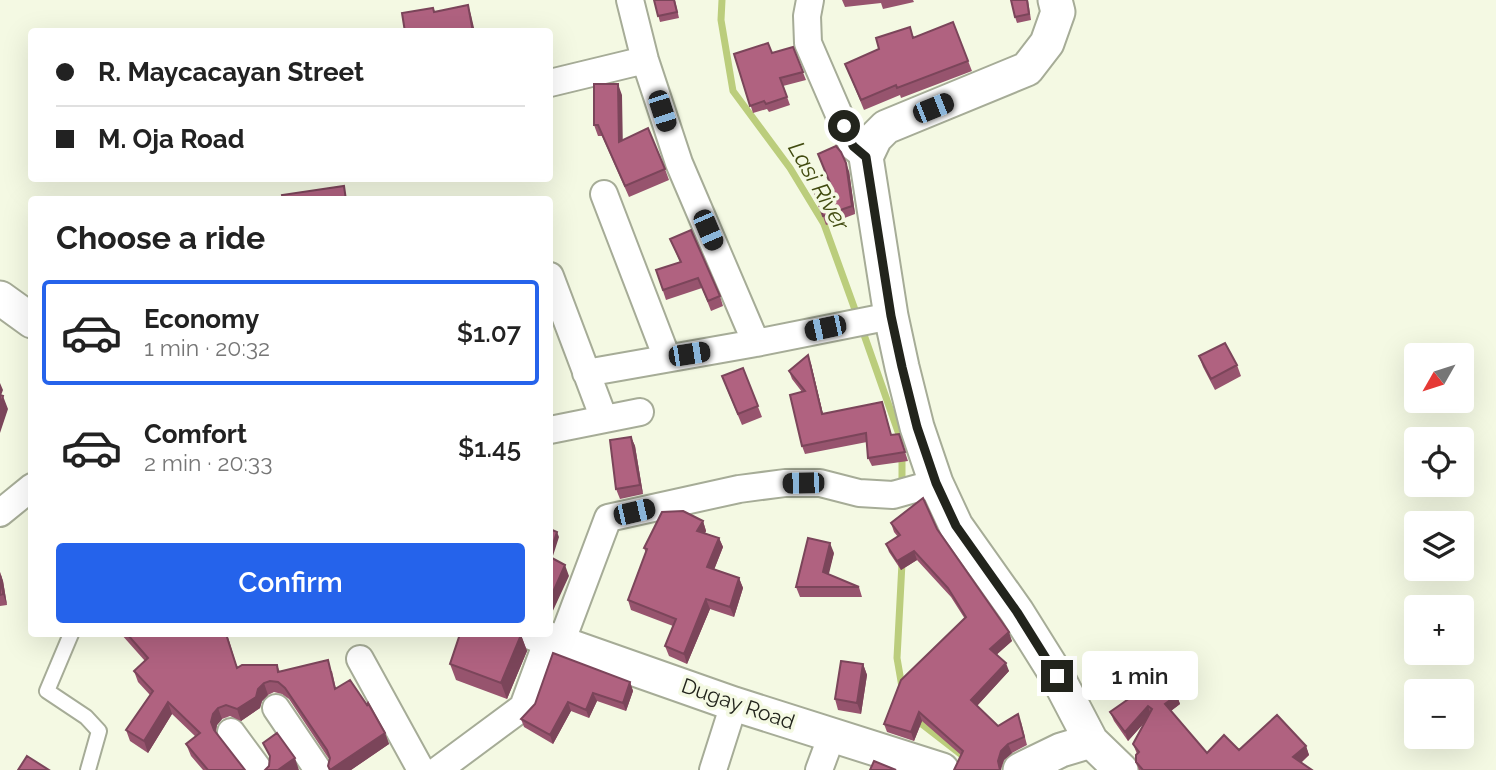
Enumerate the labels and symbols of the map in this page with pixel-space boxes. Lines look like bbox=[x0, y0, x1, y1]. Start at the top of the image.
car bbox=[646, 88, 679, 134]
car bbox=[910, 90, 957, 126]
route start bbox=[828, 110, 860, 142]
water label: Lasi River bbox=[783, 137, 856, 236]
car bbox=[691, 207, 726, 253]
car bbox=[803, 313, 848, 343]
car bbox=[667, 340, 712, 368]
north arrow bbox=[1404, 343, 1474, 413]
car bbox=[782, 472, 825, 494]
car bbox=[612, 497, 657, 527]
callout: 1 min bbox=[1082, 652, 1197, 700]
route end bbox=[1041, 660, 1073, 692]
street label: Dugay Road bbox=[678, 672, 798, 735]

